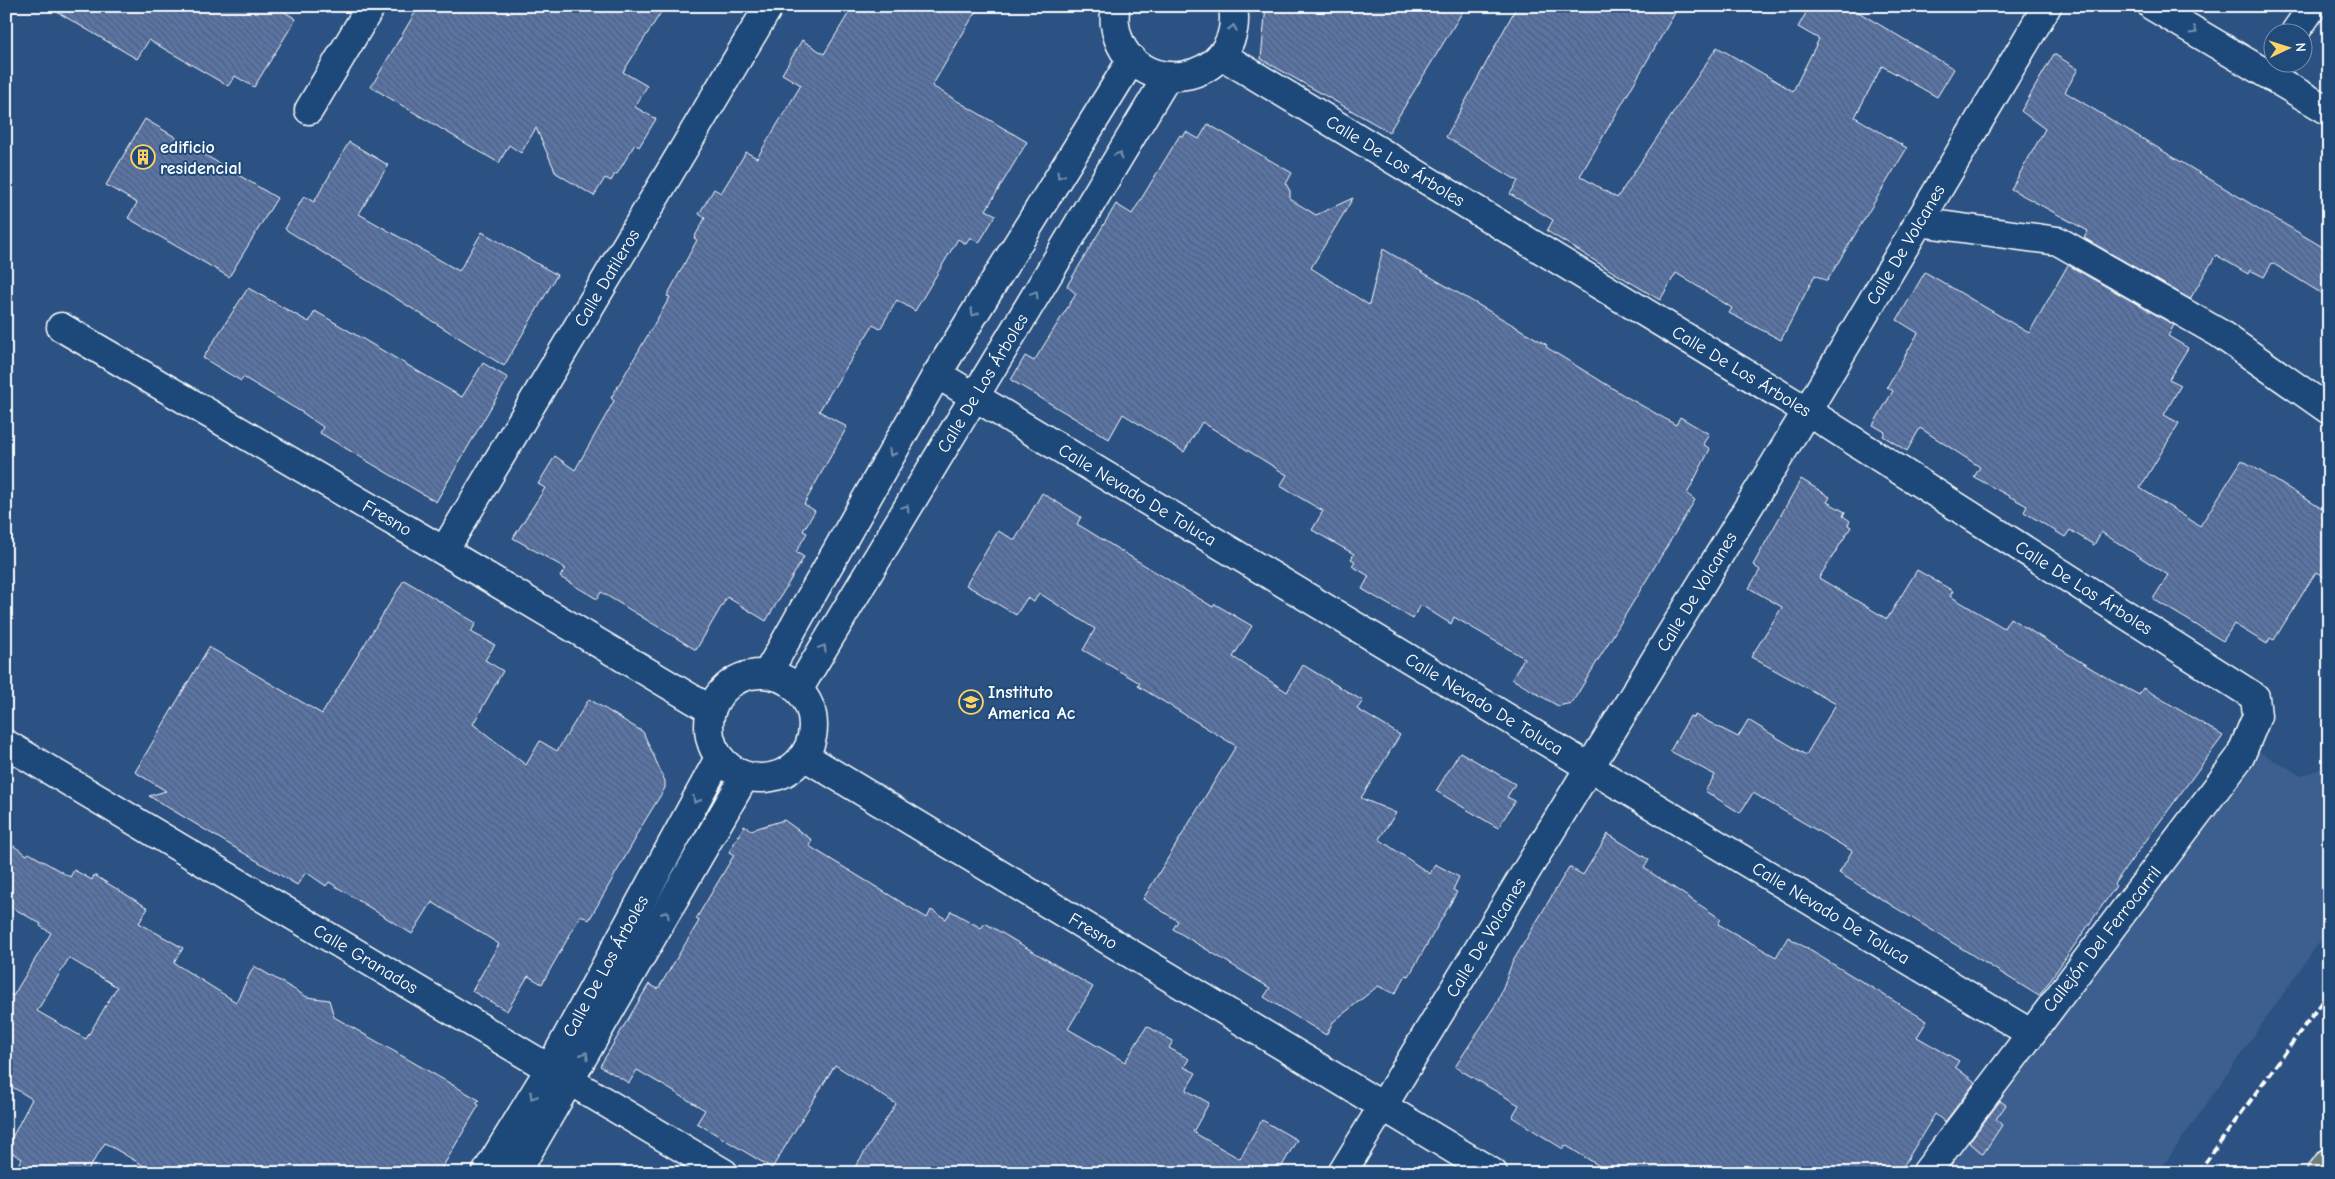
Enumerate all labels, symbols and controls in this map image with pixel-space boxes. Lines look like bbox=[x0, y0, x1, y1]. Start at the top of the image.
north arrow bbox=[2262, 22, 2312, 72]
one-way arrow bbox=[1228, 23, 1238, 32]
one-way arrow bbox=[2188, 25, 2197, 35]
text: N bbox=[2292, 42, 2309, 52]
street label: Calle De Los Árboles bbox=[1322, 111, 1468, 211]
place label: edificio residencial bbox=[160, 137, 242, 179]
building icon: edificio residencial bbox=[130, 144, 156, 170]
one-way arrow bbox=[1113, 152, 1123, 161]
one-way arrow bbox=[1056, 170, 1066, 179]
street label: Calle De Volcanes bbox=[1862, 181, 1950, 309]
street label: Calle Datileros bbox=[570, 226, 644, 331]
one-way arrow bbox=[1029, 291, 1039, 300]
one-way arrow bbox=[971, 308, 981, 317]
street label: Calle De Los Árboles bbox=[933, 310, 1033, 457]
street label: Calle De Los Árboles bbox=[1668, 321, 1814, 422]
street label: Calle Nevado De Toluca bbox=[1054, 440, 1220, 551]
one-way arrow bbox=[888, 448, 898, 457]
street label: Fresno bbox=[359, 496, 415, 541]
one-way arrow bbox=[900, 505, 910, 514]
street label: Calle De Volcanes bbox=[1653, 528, 1742, 656]
street label: Calle De Los Árboles bbox=[2011, 537, 2156, 640]
one-way arrow bbox=[817, 644, 827, 653]
street label: Calle Nevado De Toluca bbox=[1401, 649, 1567, 760]
place label: Instituto America Ac bbox=[988, 682, 1076, 724]
school or university icon: Instituto America Ac bbox=[958, 689, 984, 715]
one-way arrow bbox=[692, 795, 702, 804]
street label: Calle Nevado De Toluca bbox=[1748, 858, 1914, 969]
street label: Callejón Del Ferrocarril bbox=[2039, 862, 2166, 1016]
street label: Calle De Volcanes bbox=[1442, 874, 1531, 1001]
street label: Calle De Los Árboles bbox=[559, 892, 653, 1041]
street label: Fresno bbox=[1065, 909, 1121, 954]
one-way arrow bbox=[660, 911, 670, 920]
street label: Calle Granados bbox=[309, 920, 421, 999]
one-way arrow bbox=[579, 1052, 589, 1061]
one-way arrow bbox=[529, 1090, 539, 1099]

